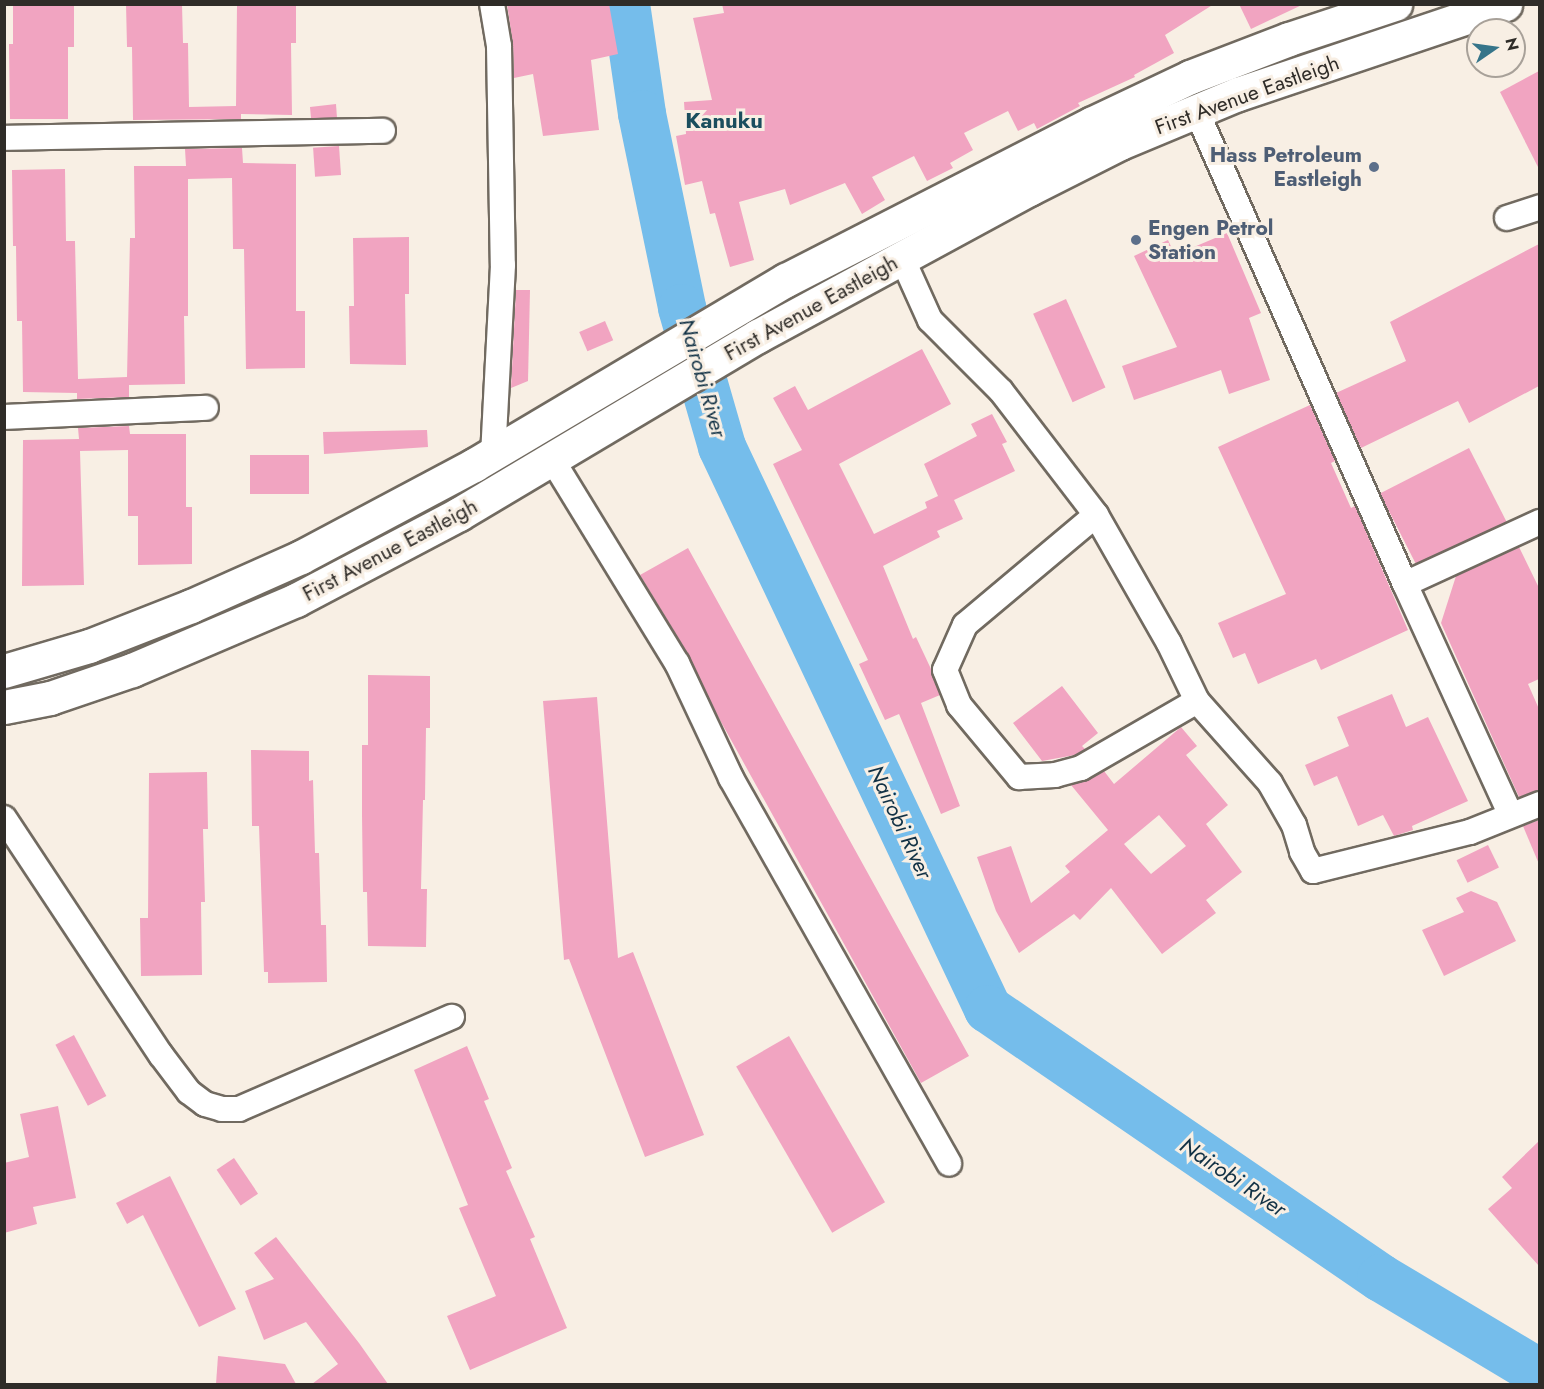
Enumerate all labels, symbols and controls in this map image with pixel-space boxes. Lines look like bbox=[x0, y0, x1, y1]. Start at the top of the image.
north arrow bbox=[1466, 18, 1526, 78]
text: N bbox=[1499, 36, 1525, 53]
street label: First Avenue Eastleigh bbox=[1152, 50, 1342, 140]
district label: Kanuku bbox=[685, 108, 763, 134]
place label: Hass Petroleum Eastleigh bbox=[1210, 142, 1362, 192]
marker: Hass Petroleum Eastleigh bbox=[1367, 160, 1381, 174]
place label: Engen Petrol Station bbox=[1148, 215, 1273, 265]
marker: Engen Petrol Station bbox=[1129, 233, 1143, 247]
street label: First Avenue Eastleigh bbox=[720, 250, 902, 366]
water label: Nairobi River bbox=[673, 316, 733, 440]
street label: First Avenue Eastleigh bbox=[298, 493, 482, 607]
water label: Nairobi River bbox=[862, 761, 938, 883]
water label: Nairobi River bbox=[1175, 1132, 1291, 1222]

